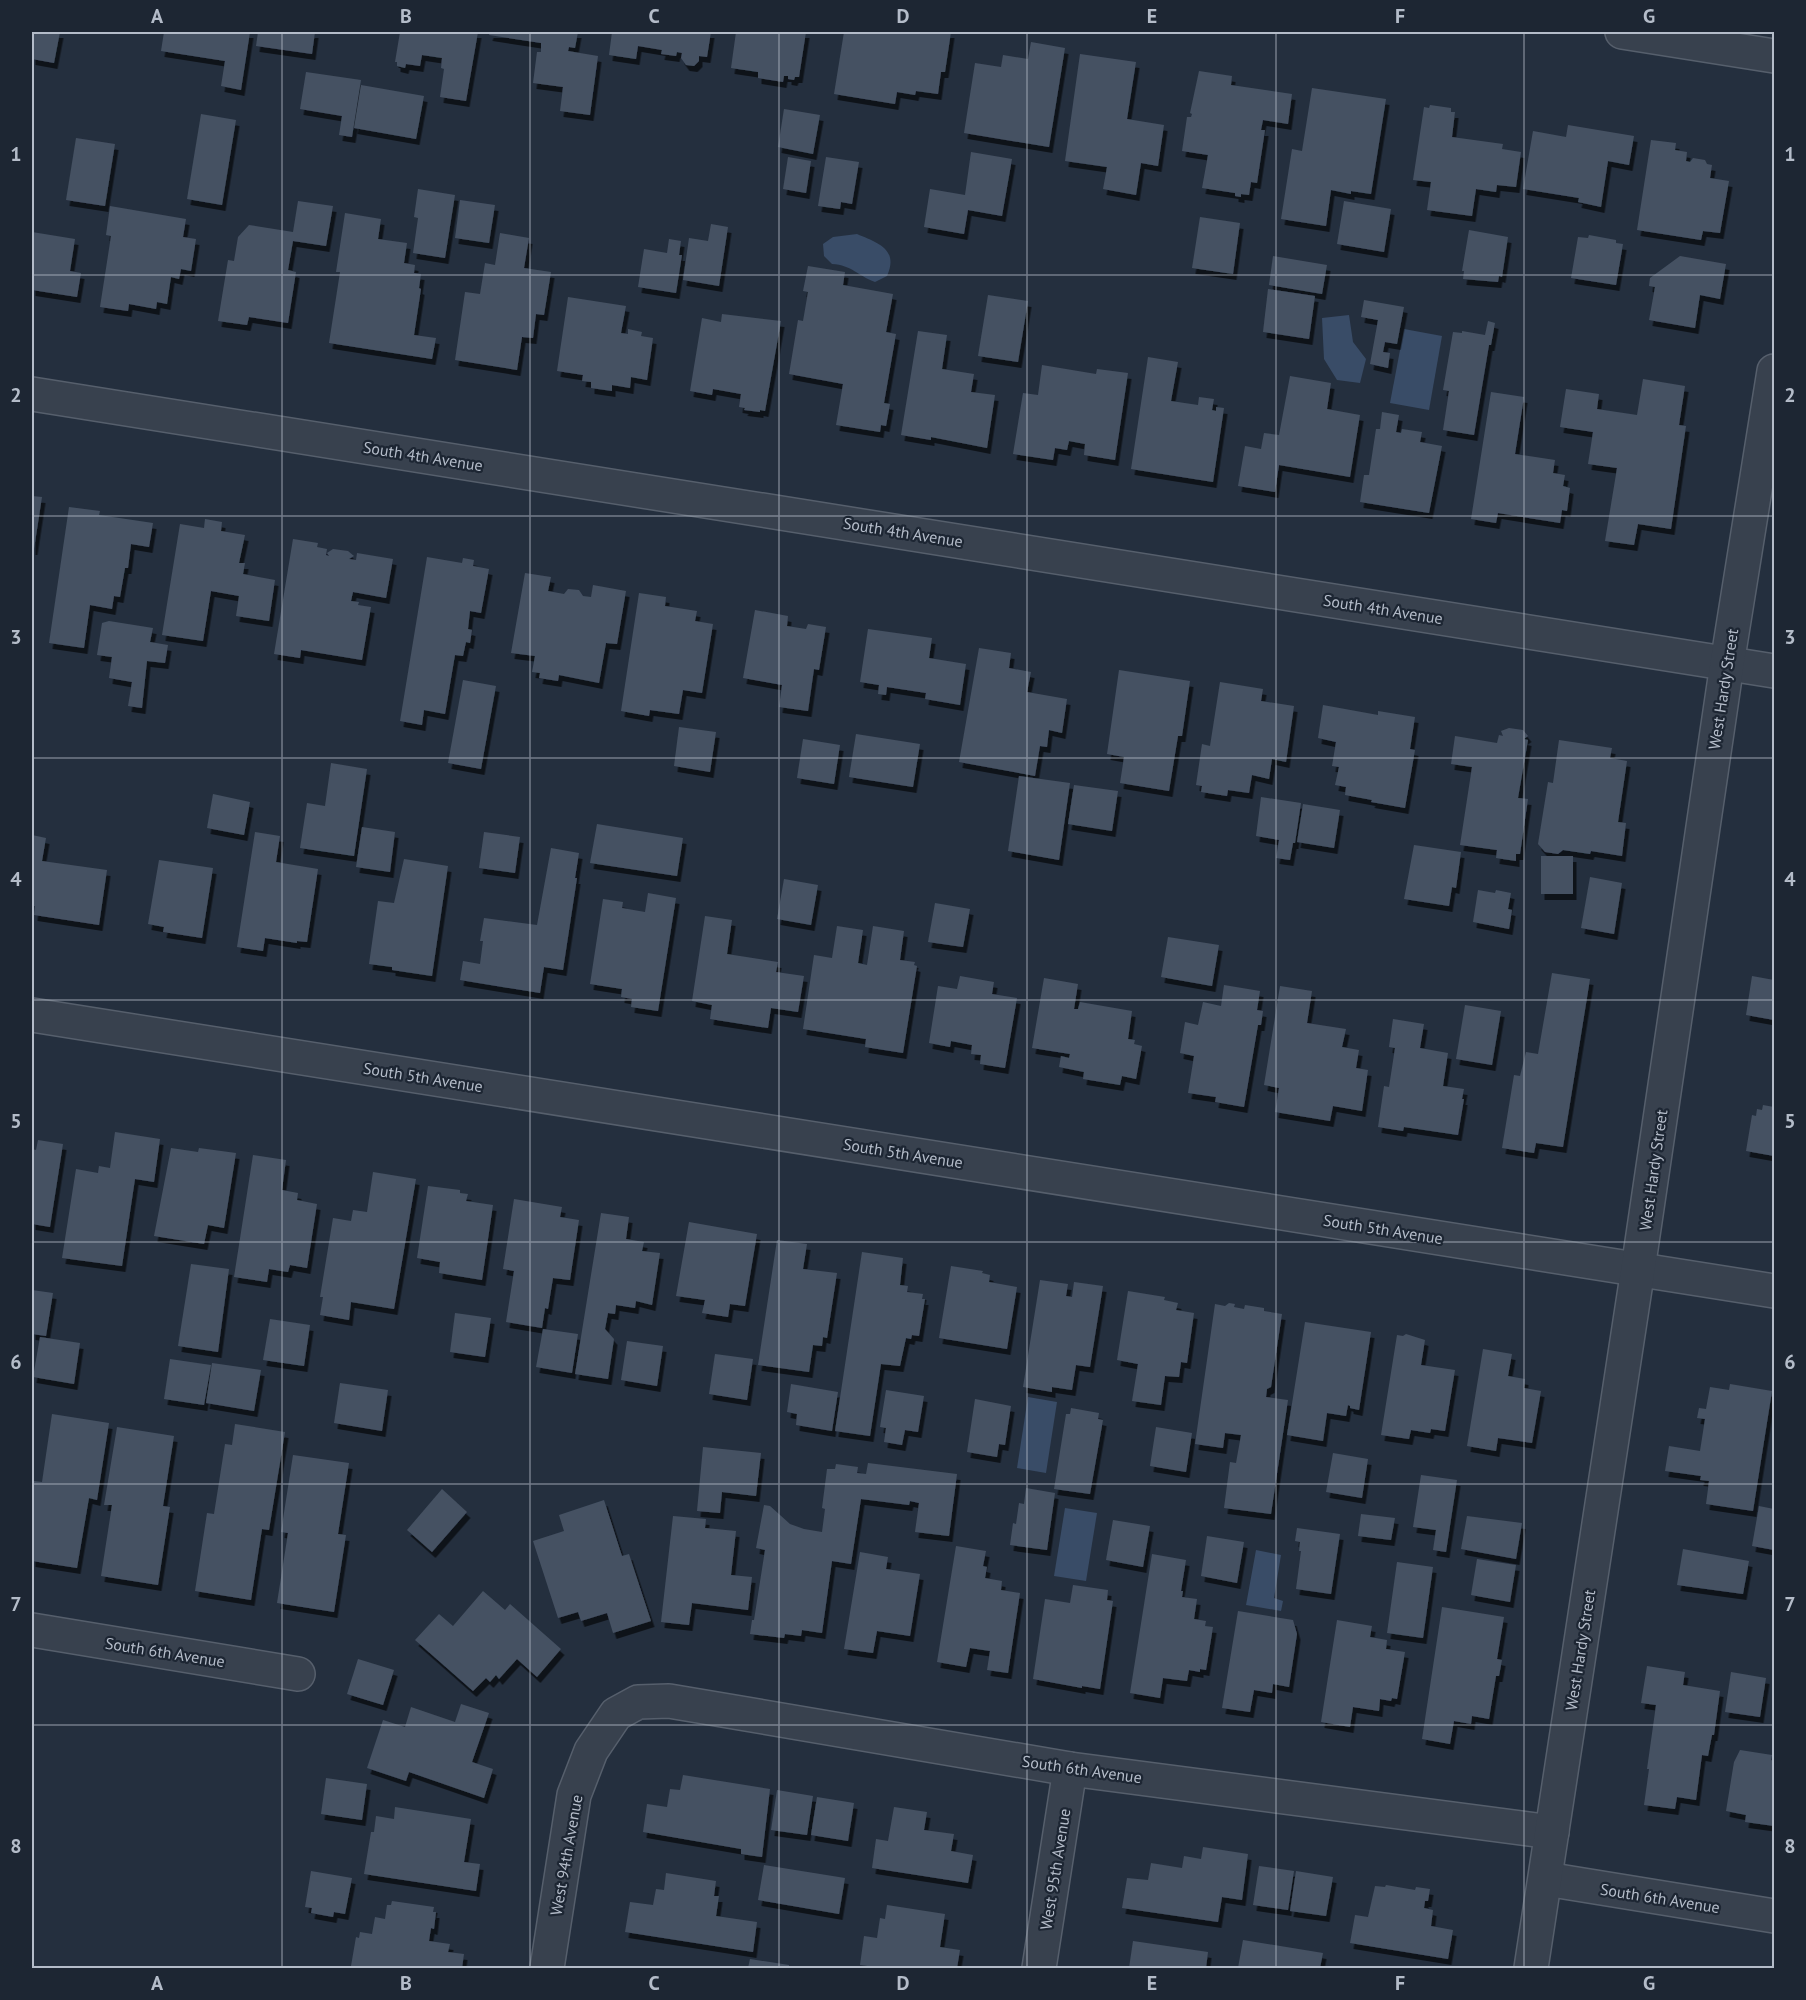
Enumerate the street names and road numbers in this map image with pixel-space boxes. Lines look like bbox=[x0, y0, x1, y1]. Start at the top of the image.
street label: South 4th Avenue bbox=[362, 437, 484, 475]
street label: South 4th Avenue bbox=[842, 513, 964, 551]
street label: South 4th Avenue bbox=[1322, 590, 1444, 628]
street label: West Hardy Street bbox=[1704, 627, 1743, 751]
street label: South 5th Avenue bbox=[362, 1058, 484, 1096]
street label: West Hardy Street bbox=[1635, 1108, 1671, 1232]
street label: South 5th Avenue bbox=[842, 1134, 964, 1172]
street label: South 5th Avenue bbox=[1322, 1210, 1444, 1248]
street label: West Hardy Street bbox=[1561, 1588, 1600, 1712]
street label: South 6th Avenue bbox=[104, 1633, 226, 1671]
street label: South 6th Avenue bbox=[1021, 1751, 1143, 1787]
street label: West 94th Avenue bbox=[546, 1793, 586, 1917]
street label: West 95th Avenue bbox=[1036, 1807, 1074, 1931]
street label: South 6th Avenue bbox=[1599, 1879, 1721, 1917]

